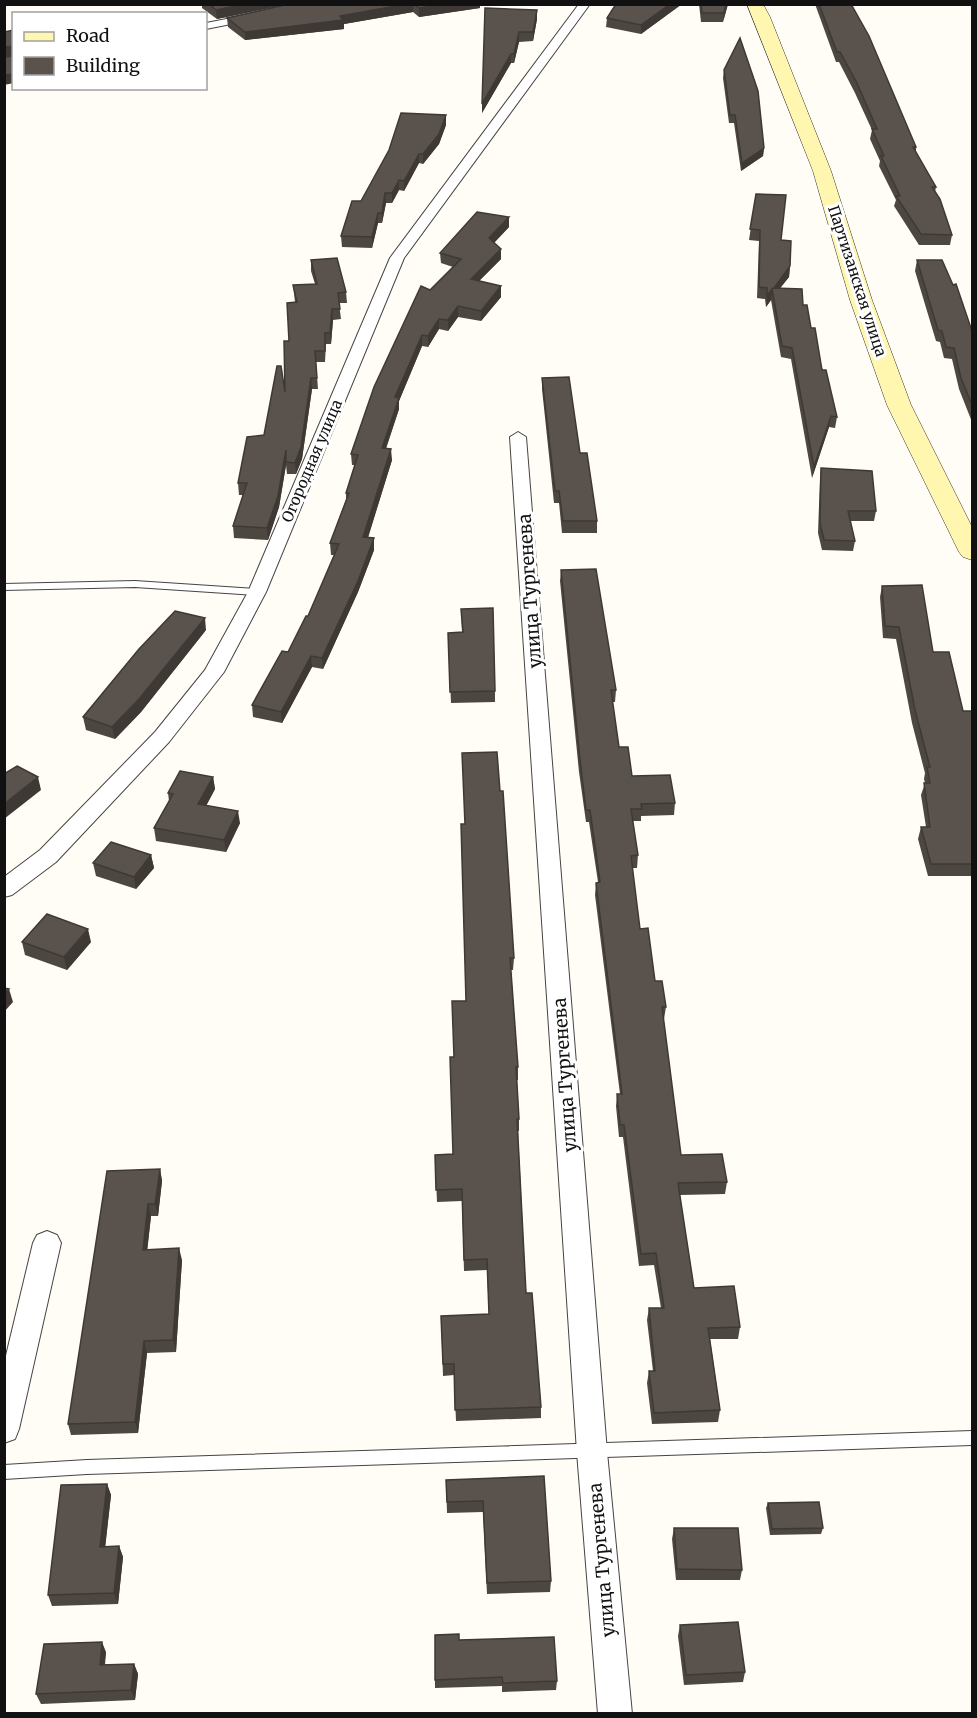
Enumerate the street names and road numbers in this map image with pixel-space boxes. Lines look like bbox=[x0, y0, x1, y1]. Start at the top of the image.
street label: Партизанская улица bbox=[824, 203, 891, 359]
street label: Огородная улица bbox=[277, 397, 346, 525]
street label: улица Тургенева bbox=[513, 513, 546, 669]
street label: улица Тургенева bbox=[548, 997, 581, 1153]
street label: улица Тургенева bbox=[583, 1482, 620, 1638]

